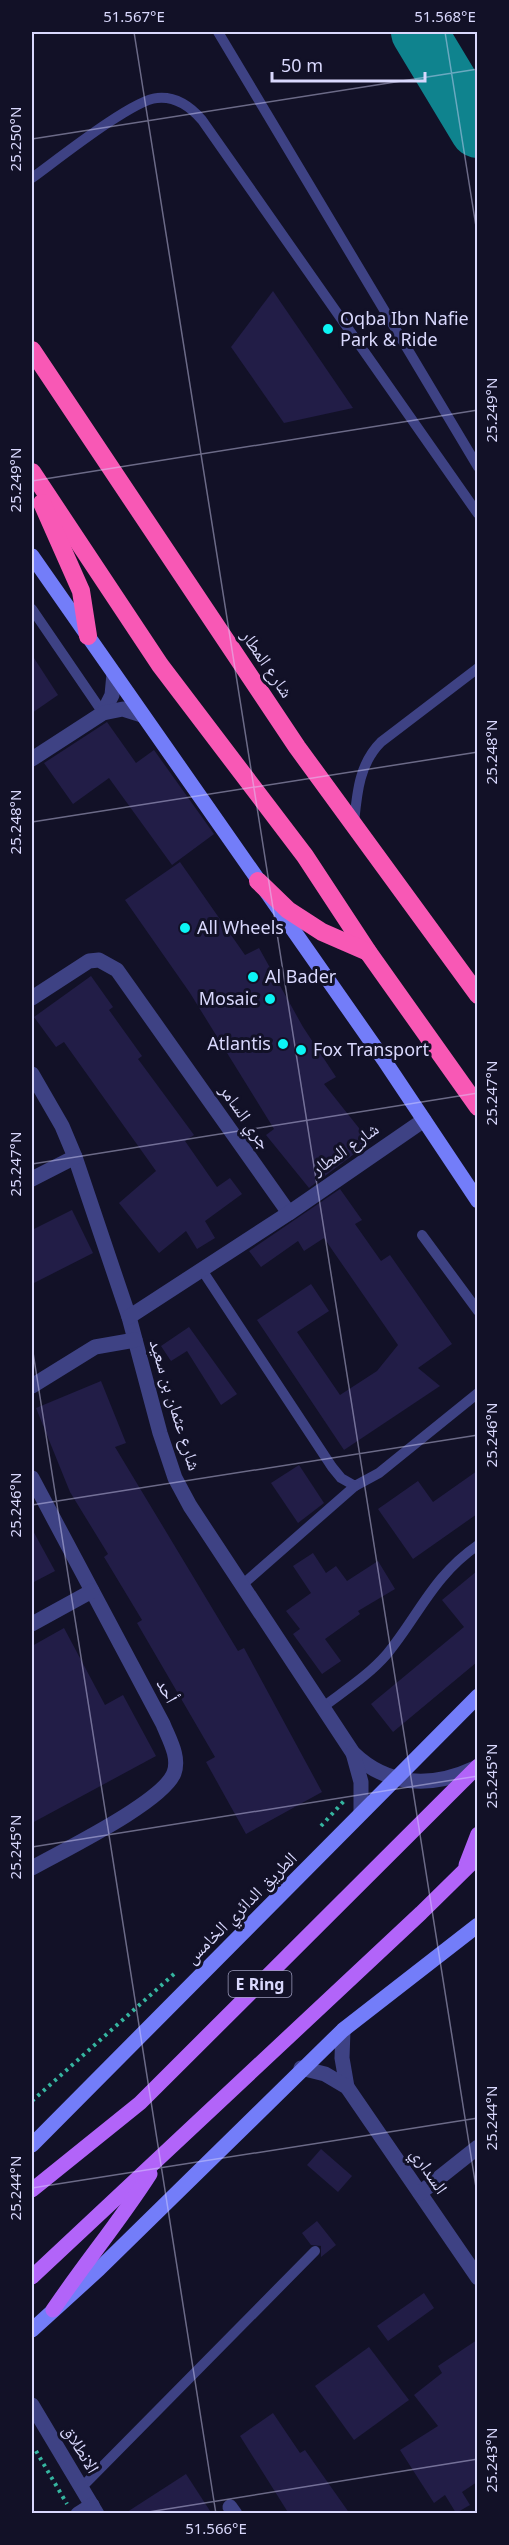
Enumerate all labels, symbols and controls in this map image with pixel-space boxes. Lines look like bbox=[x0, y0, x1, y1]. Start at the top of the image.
text: 51.567°E bbox=[103, 6, 165, 26]
text: 51.568°E bbox=[414, 6, 476, 26]
scale bar bbox=[272, 45, 425, 83]
text: 50 m bbox=[281, 53, 323, 77]
text: 25.250°N bbox=[5, 107, 25, 171]
place label: Oqba Ibn Nafie Park & Ride bbox=[340, 306, 469, 351]
marker: Oqba Ibn Nafie Park & Ride bbox=[321, 322, 335, 336]
text: 25.249°N bbox=[481, 378, 501, 442]
text: 25.249°N bbox=[5, 448, 25, 512]
street label: شارع المطار bbox=[236, 624, 299, 702]
text: 25.248°N bbox=[481, 720, 501, 784]
text: 25.248°N bbox=[5, 790, 25, 854]
place label: All Wheels bbox=[197, 915, 284, 939]
marker: All Wheels bbox=[178, 921, 192, 935]
place label: Al Bader bbox=[265, 964, 337, 988]
marker: Al Bader bbox=[246, 970, 260, 984]
place label: Mosaic bbox=[199, 986, 258, 1010]
marker: Mosaic bbox=[263, 992, 277, 1006]
place label: Atlantis bbox=[207, 1031, 271, 1055]
marker: Atlantis bbox=[276, 1037, 290, 1051]
place label: Fox Transport bbox=[313, 1037, 429, 1061]
marker: Fox Transport bbox=[294, 1043, 308, 1057]
text: 25.247°N bbox=[481, 1061, 501, 1125]
street label: جري السامر bbox=[211, 1078, 277, 1156]
street label: شارع المطار bbox=[305, 1116, 383, 1181]
text: 25.247°N bbox=[5, 1132, 25, 1196]
street label: شارع عثمان بن سعيد bbox=[145, 1336, 207, 1473]
text: 25.246°N bbox=[481, 1403, 501, 1467]
text: 25.246°N bbox=[5, 1473, 25, 1537]
street label: أحد bbox=[152, 1674, 184, 1707]
text: 25.245°N bbox=[481, 1744, 501, 1808]
text: 25.245°N bbox=[5, 1815, 25, 1879]
street label: الطريق الدائري الخامس bbox=[179, 1846, 304, 1971]
road number: E Ring bbox=[228, 1971, 292, 1997]
text: 25.244°N bbox=[481, 2086, 501, 2150]
street label: السداري bbox=[403, 2143, 454, 2200]
text: 25.244°N bbox=[5, 2156, 25, 2220]
street label: الانطلاق bbox=[58, 2420, 106, 2477]
text: 25.243°N bbox=[481, 2428, 501, 2492]
text: 51.566°E bbox=[185, 2518, 247, 2538]

